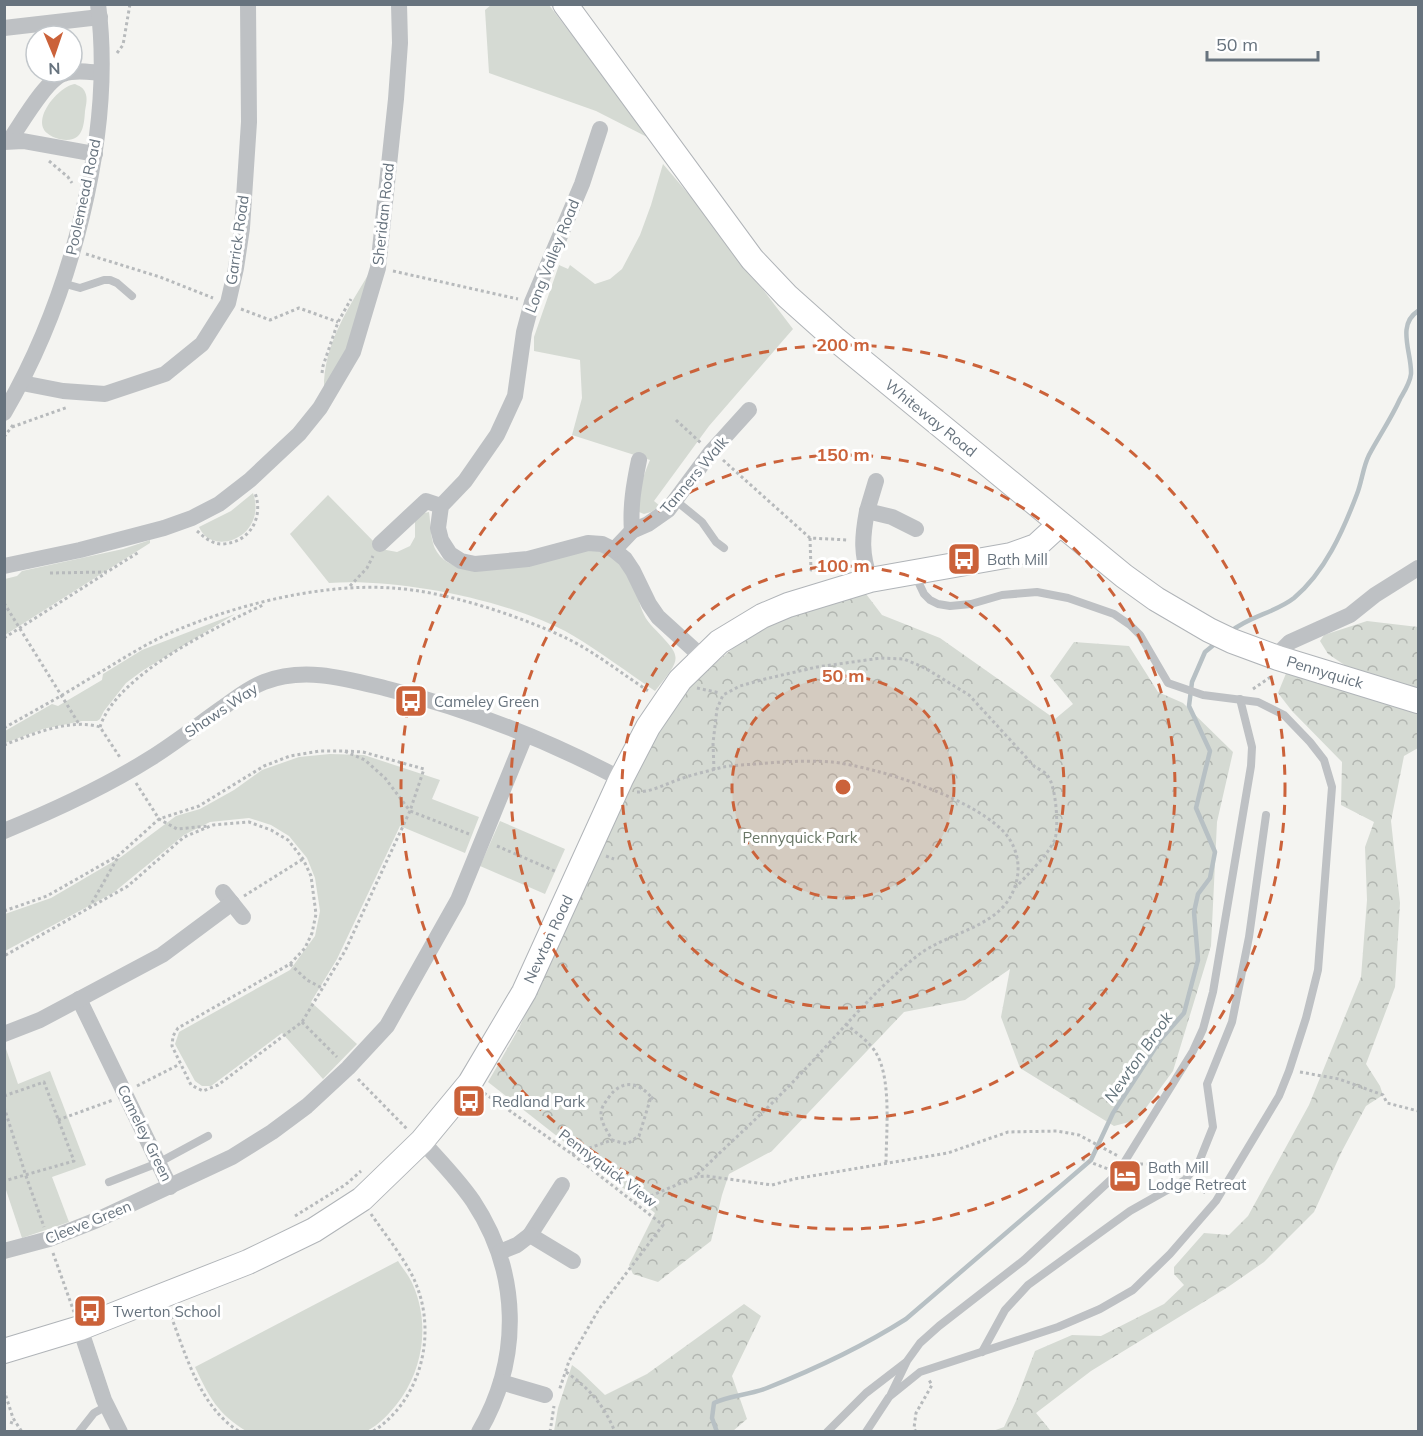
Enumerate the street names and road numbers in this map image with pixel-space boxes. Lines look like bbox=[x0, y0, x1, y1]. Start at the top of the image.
street label: Poolemead Road bbox=[61, 137, 105, 257]
street label: Sheridan Road bbox=[368, 162, 398, 266]
street label: Garrick Road bbox=[221, 194, 253, 286]
street label: Long Valley Road bbox=[521, 196, 583, 316]
street label: Whiteway Road bbox=[881, 375, 981, 461]
street label: Tanners Walk bbox=[656, 432, 732, 518]
street label: Pennyquick bbox=[1284, 651, 1366, 693]
street label: Shaws Way bbox=[181, 679, 261, 741]
street label: Newton Road bbox=[519, 892, 577, 986]
street label: Cameley Green bbox=[113, 1082, 177, 1184]
street label: Pennyquick View bbox=[555, 1125, 661, 1211]
street label: Cleeve Green bbox=[42, 1196, 134, 1248]

